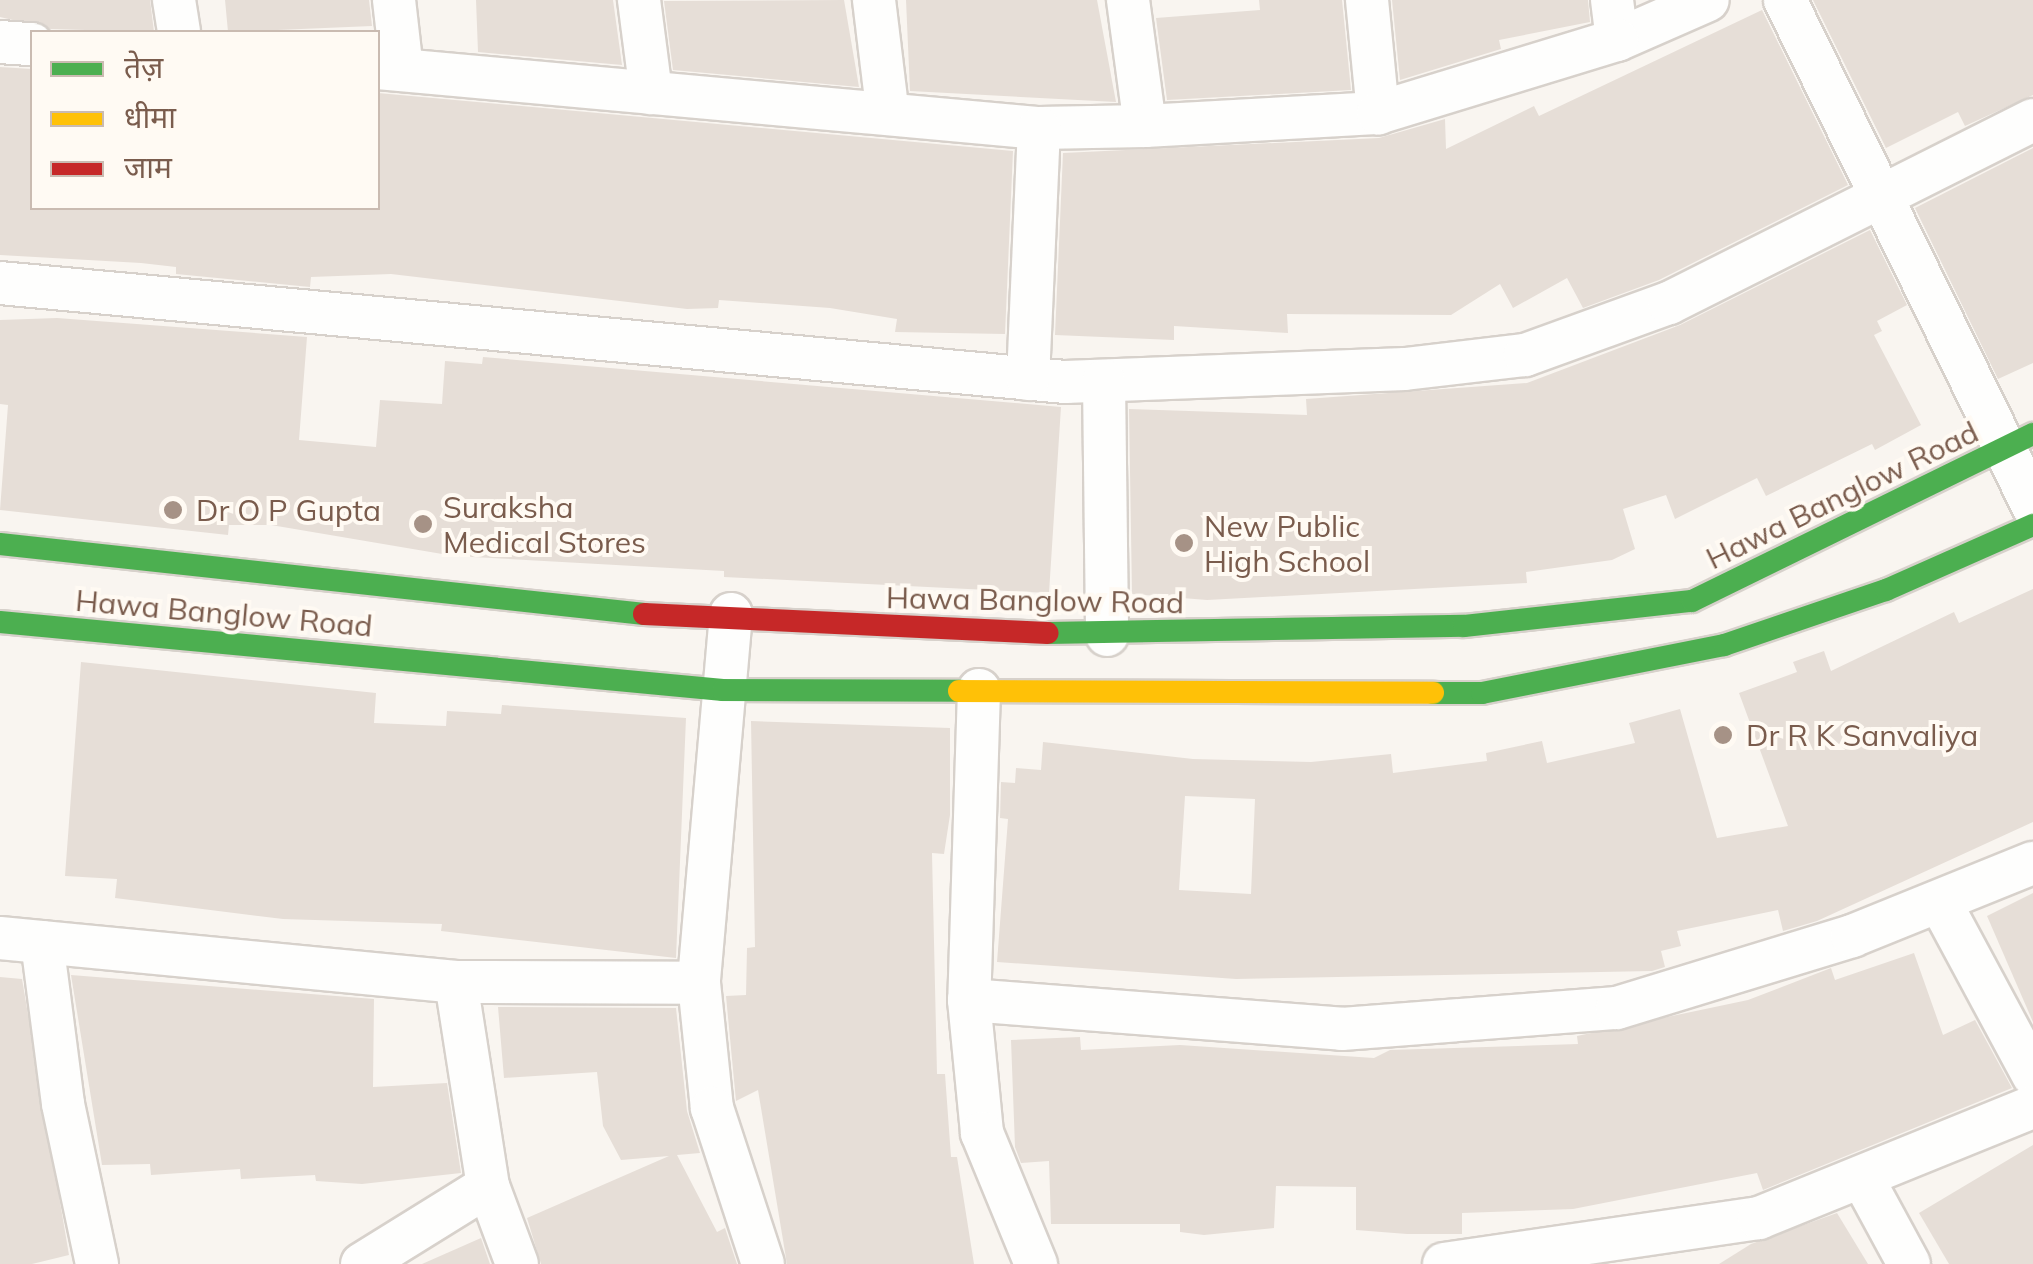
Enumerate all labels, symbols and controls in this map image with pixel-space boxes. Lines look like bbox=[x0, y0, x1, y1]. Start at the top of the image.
legend bbox=[30, 30, 380, 210]
text: तेज़ bbox=[124, 48, 163, 86]
text: धीमा bbox=[124, 98, 176, 136]
text: जाम bbox=[124, 148, 172, 186]
street label: Hawa Banglow Road bbox=[1700, 414, 1984, 576]
place label: Suraksha Medical Stores bbox=[443, 489, 646, 560]
place label: Dr O P Gupta bbox=[196, 492, 381, 528]
marker: Dr O P Gupta bbox=[160, 497, 186, 523]
place label: New Public High School bbox=[1204, 508, 1370, 578]
marker: Suraksha Medical Stores bbox=[412, 513, 434, 535]
marker: New Public High School bbox=[1173, 532, 1195, 554]
street label: Hawa Banglow Road bbox=[886, 579, 1184, 621]
street label: Hawa Banglow Road bbox=[74, 582, 374, 644]
place label: Dr R K Sanvaliya bbox=[1746, 717, 1978, 753]
marker: Dr R K Sanvaliya bbox=[1710, 722, 1736, 748]

